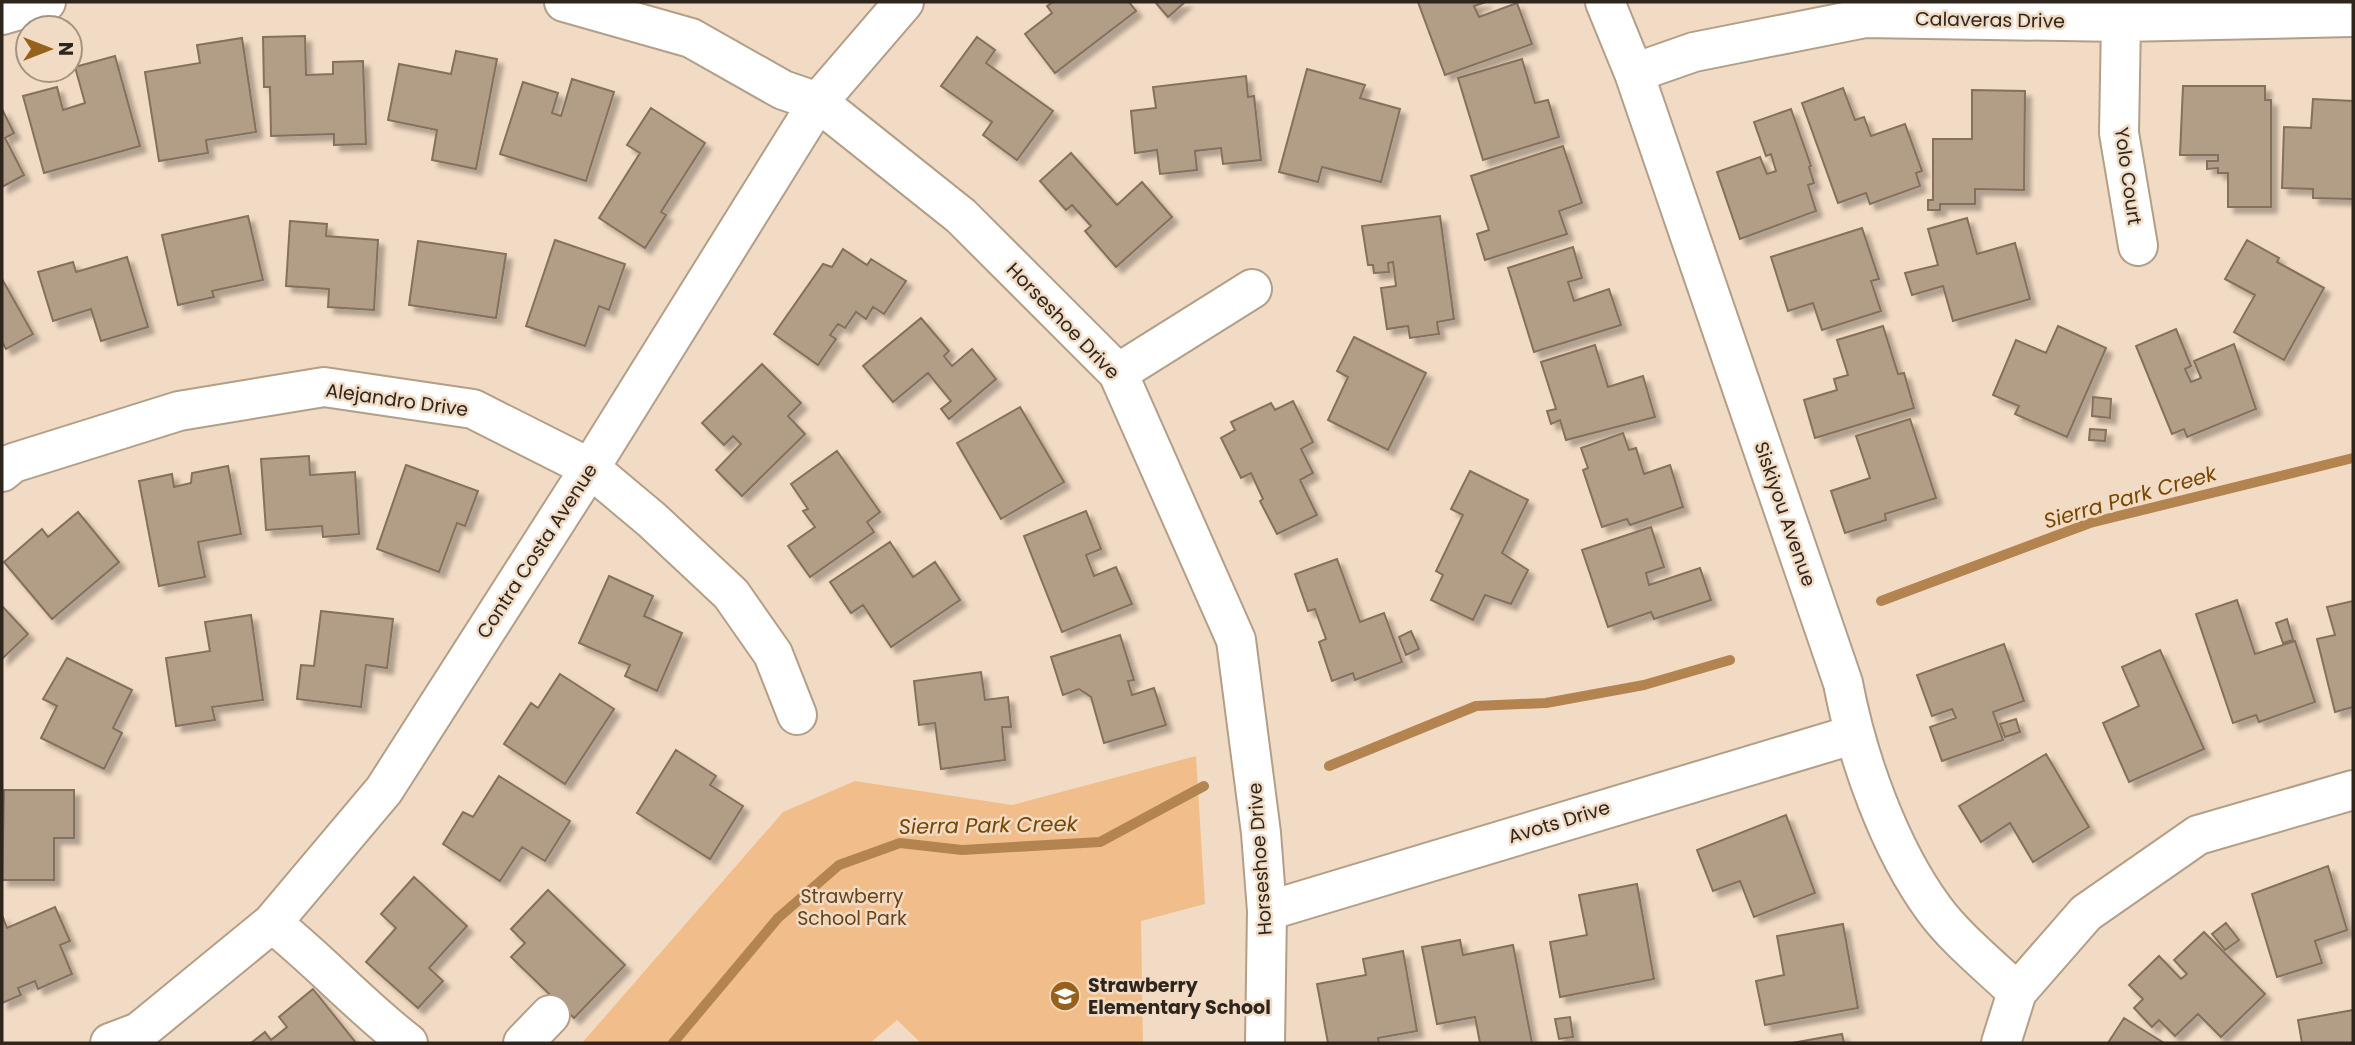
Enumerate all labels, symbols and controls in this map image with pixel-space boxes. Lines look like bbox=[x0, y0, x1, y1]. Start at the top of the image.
street label: Calaveras Drive bbox=[1915, 5, 2065, 35]
north arrow bbox=[14, 14, 84, 84]
text: N bbox=[52, 42, 79, 56]
street label: Yolo Court bbox=[2108, 126, 2148, 227]
street label: Horseshoe Drive bbox=[1000, 257, 1126, 385]
street label: Alejandro Drive bbox=[324, 377, 470, 423]
street label: Siskiyou Avenue bbox=[1748, 438, 1822, 590]
street label: Contra Costa Avenue bbox=[470, 458, 604, 644]
water label: Sierra Park Creek bbox=[2040, 458, 2221, 536]
street label: Horseshoe Drive bbox=[1241, 782, 1279, 936]
street label: Avots Drive bbox=[1505, 794, 1613, 850]
water label: Sierra Park Creek bbox=[898, 809, 1079, 841]
park label: Strawberry School Park bbox=[797, 883, 907, 932]
place label: Strawberry Elementary School bbox=[1088, 972, 1271, 1021]
school or university icon: Strawberry Elementary School bbox=[1048, 979, 1082, 1013]

